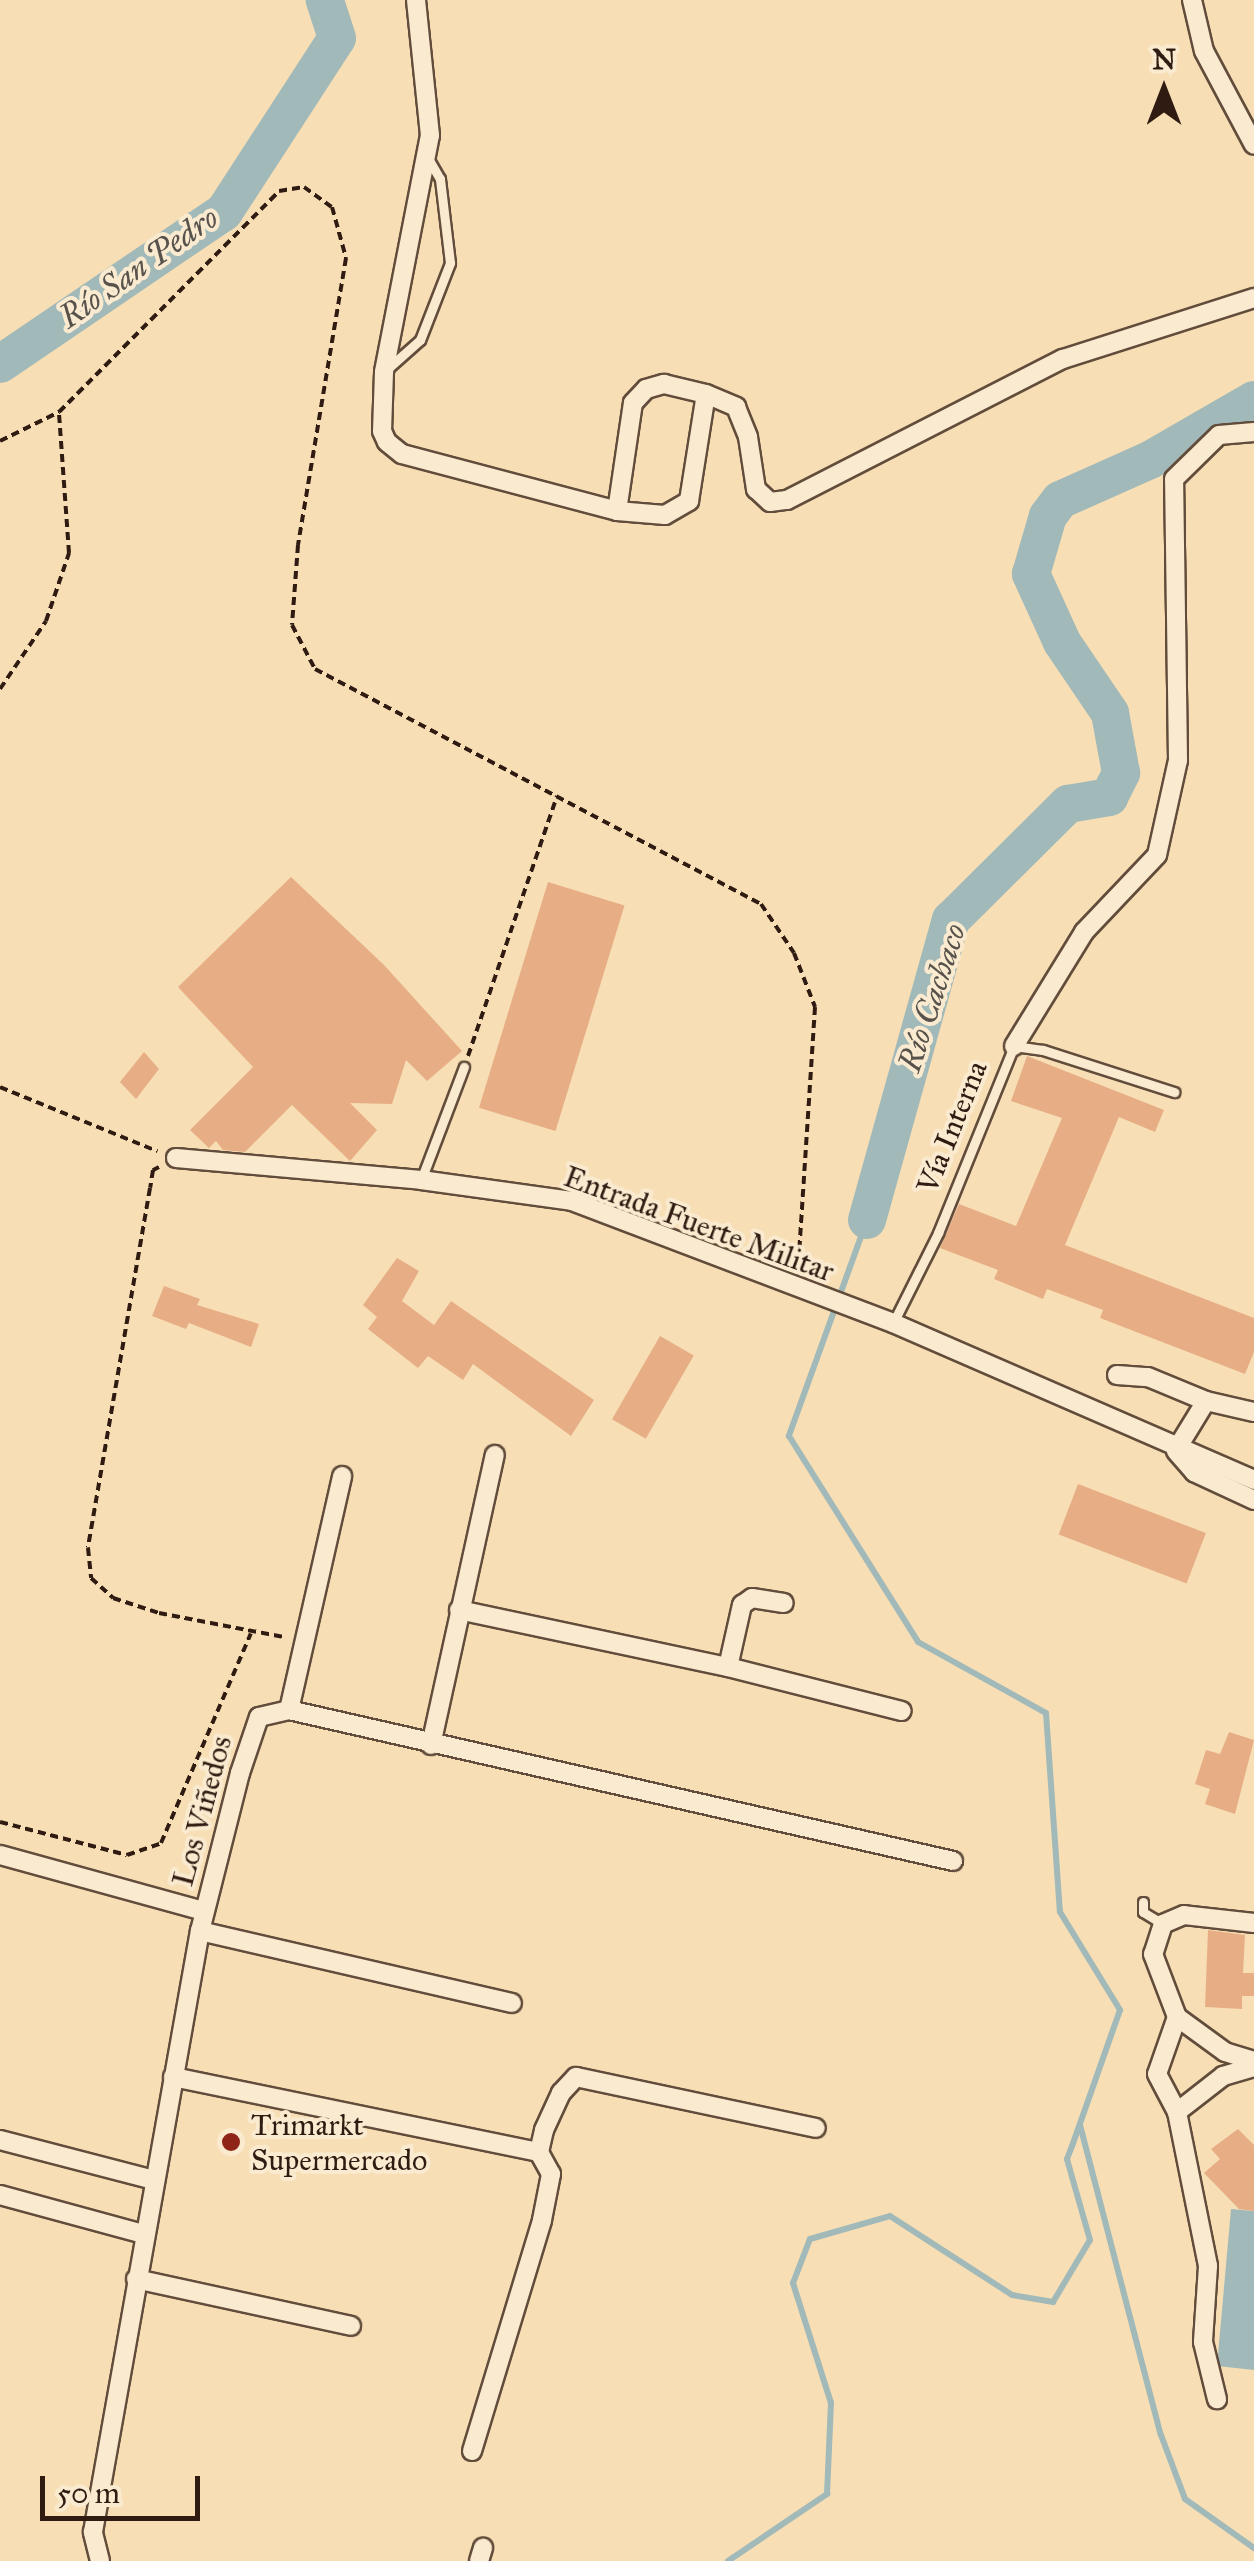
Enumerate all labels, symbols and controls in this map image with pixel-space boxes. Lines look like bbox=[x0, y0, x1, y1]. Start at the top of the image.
north arrow bbox=[1114, 40, 1214, 140]
text: N bbox=[1152, 42, 1176, 77]
water label: Río San Pedro bbox=[52, 199, 226, 337]
water label: Río Cachaco bbox=[891, 919, 975, 1077]
street label: Vía Interna bbox=[909, 1056, 995, 1198]
street label: Entrada Fuerte Militar bbox=[559, 1158, 839, 1290]
street label: Los Viñedos bbox=[165, 1732, 239, 1890]
place label: Trimarkt Supermercado bbox=[251, 2107, 427, 2178]
marker: Trimarkt Supermercado bbox=[220, 2131, 242, 2153]
scale bar bbox=[45, 2456, 205, 2518]
text: 50 m bbox=[57, 2475, 120, 2511]

